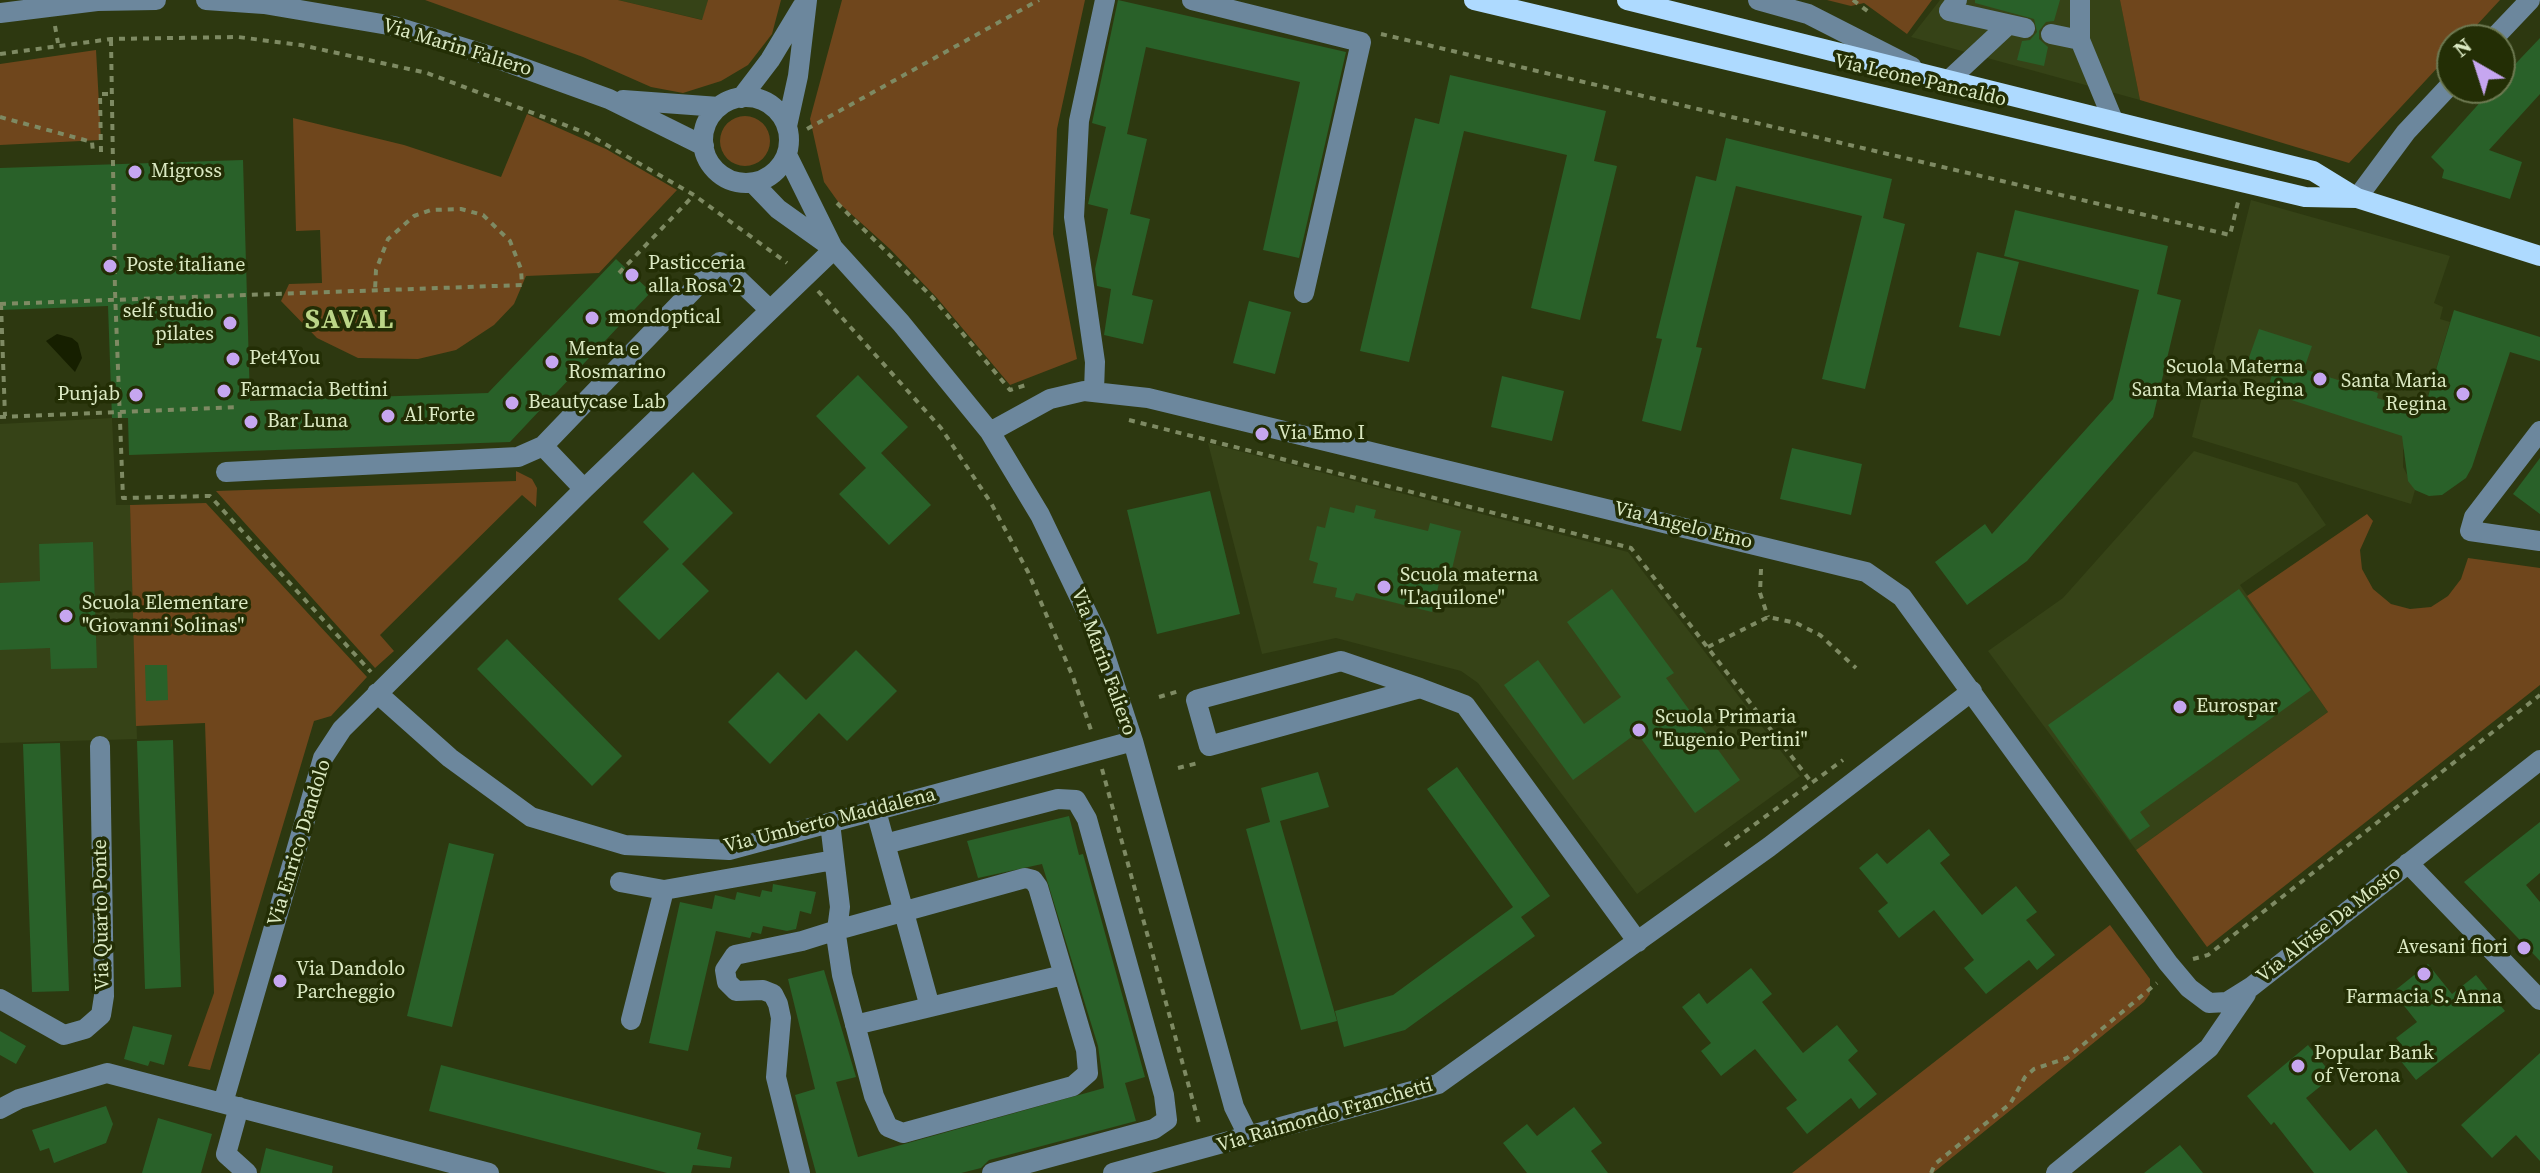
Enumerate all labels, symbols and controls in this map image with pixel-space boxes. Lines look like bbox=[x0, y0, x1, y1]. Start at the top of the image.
street label: Via Marin Faliero bbox=[379, 14, 535, 82]
north arrow bbox=[2436, 24, 2516, 104]
text: N bbox=[2446, 30, 2478, 64]
street label: Via Leone Pancaldo bbox=[1832, 50, 2008, 112]
place label: Migross bbox=[151, 160, 222, 184]
marker: Migross bbox=[126, 163, 144, 181]
place label: Pasticceria alla Rosa 2 bbox=[648, 252, 745, 299]
place label: Poste italiane bbox=[126, 254, 245, 278]
marker: Poste italiane bbox=[101, 257, 119, 275]
marker: Pasticceria alla Rosa 2 bbox=[623, 266, 641, 284]
place label: self studio pilates bbox=[123, 300, 214, 347]
district label: SAVAL bbox=[305, 304, 395, 338]
place label: mondoptical bbox=[608, 306, 721, 330]
marker: mondoptical bbox=[583, 309, 601, 327]
marker: self studio pilates bbox=[221, 314, 239, 332]
place label: Menta e Rosmarino bbox=[568, 338, 666, 385]
place label: Pet4You bbox=[249, 347, 320, 371]
marker: Pet4You bbox=[224, 350, 242, 368]
marker: Menta e Rosmarino bbox=[543, 353, 561, 371]
place label: Scuola Materna Santa Maria Regina bbox=[2132, 356, 2304, 403]
marker: Scuola Materna Santa Maria Regina bbox=[2311, 370, 2329, 388]
place label: Santa Maria Regina bbox=[2341, 370, 2447, 417]
place label: Farmacia Bettini bbox=[240, 379, 388, 403]
marker: Farmacia Bettini bbox=[215, 382, 233, 400]
place label: Punjab bbox=[57, 383, 120, 407]
marker: Santa Maria Regina bbox=[2454, 385, 2472, 403]
marker: Punjab bbox=[127, 386, 145, 404]
place label: Beautycase Lab bbox=[528, 391, 666, 415]
marker: Beautycase Lab bbox=[503, 394, 521, 412]
place label: Al Forte bbox=[404, 404, 475, 428]
marker: Al Forte bbox=[379, 407, 397, 425]
place label: Bar Luna bbox=[267, 410, 348, 434]
marker: Bar Luna bbox=[242, 413, 260, 431]
place label: Via Emo I bbox=[1278, 422, 1365, 446]
marker: Via Emo I bbox=[1253, 425, 1271, 443]
street label: Via Angelo Emo bbox=[1611, 497, 1755, 555]
place label: Scuola materna "L'aquilone" bbox=[1400, 564, 1538, 611]
marker: Scuola materna "L'aquilone" bbox=[1375, 578, 1393, 596]
street label: Via Marin Faliero bbox=[1065, 585, 1141, 739]
place label: Scuola Elementare "Giovanni Solinas" bbox=[82, 592, 248, 639]
marker: Scuola Elementare "Giovanni Solinas" bbox=[57, 607, 75, 625]
place label: Eurospar bbox=[2196, 695, 2277, 719]
marker: Eurospar bbox=[2171, 698, 2189, 716]
place label: Scuola Primaria "Eugenio Pertini" bbox=[1655, 706, 1808, 753]
marker: Scuola Primaria "Eugenio Pertini" bbox=[1630, 721, 1648, 739]
street label: Via Enrico Dandolo bbox=[263, 757, 337, 929]
street label: Via Umberto Maddalena bbox=[722, 783, 938, 859]
street label: Via Quarto Ponte bbox=[89, 839, 115, 991]
street label: Via Alvise Da Mosto bbox=[2252, 861, 2406, 989]
place label: Avesani fiori bbox=[2397, 936, 2508, 960]
marker: Avesani fiori bbox=[2515, 939, 2533, 957]
place label: Via Dandolo Parcheggio bbox=[296, 958, 405, 1005]
marker: Farmacia S. Anna bbox=[2415, 965, 2433, 983]
marker: Via Dandolo Parcheggio bbox=[271, 972, 289, 990]
place label: Farmacia S. Anna bbox=[2346, 986, 2502, 1010]
place label: Popular Bank of Verona bbox=[2314, 1042, 2434, 1089]
marker: Popular Bank of Verona bbox=[2289, 1057, 2307, 1075]
street label: Via Raimondo Franchetti bbox=[1214, 1074, 1436, 1158]

